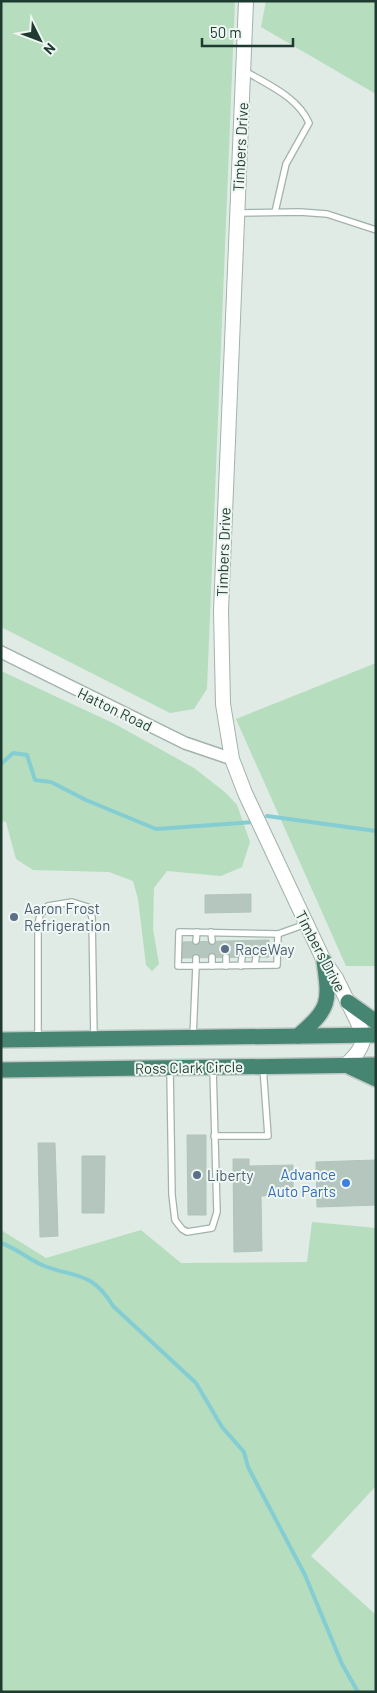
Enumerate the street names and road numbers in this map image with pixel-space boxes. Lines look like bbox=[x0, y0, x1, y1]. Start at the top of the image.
street label: Timbers Drive bbox=[229, 102, 251, 192]
street label: Timbers Drive bbox=[212, 507, 234, 597]
street label: Hatton Road bbox=[75, 683, 155, 735]
street label: Timbers Drive bbox=[292, 907, 350, 995]
street label: Ross Clark Circle bbox=[135, 1057, 243, 1077]

